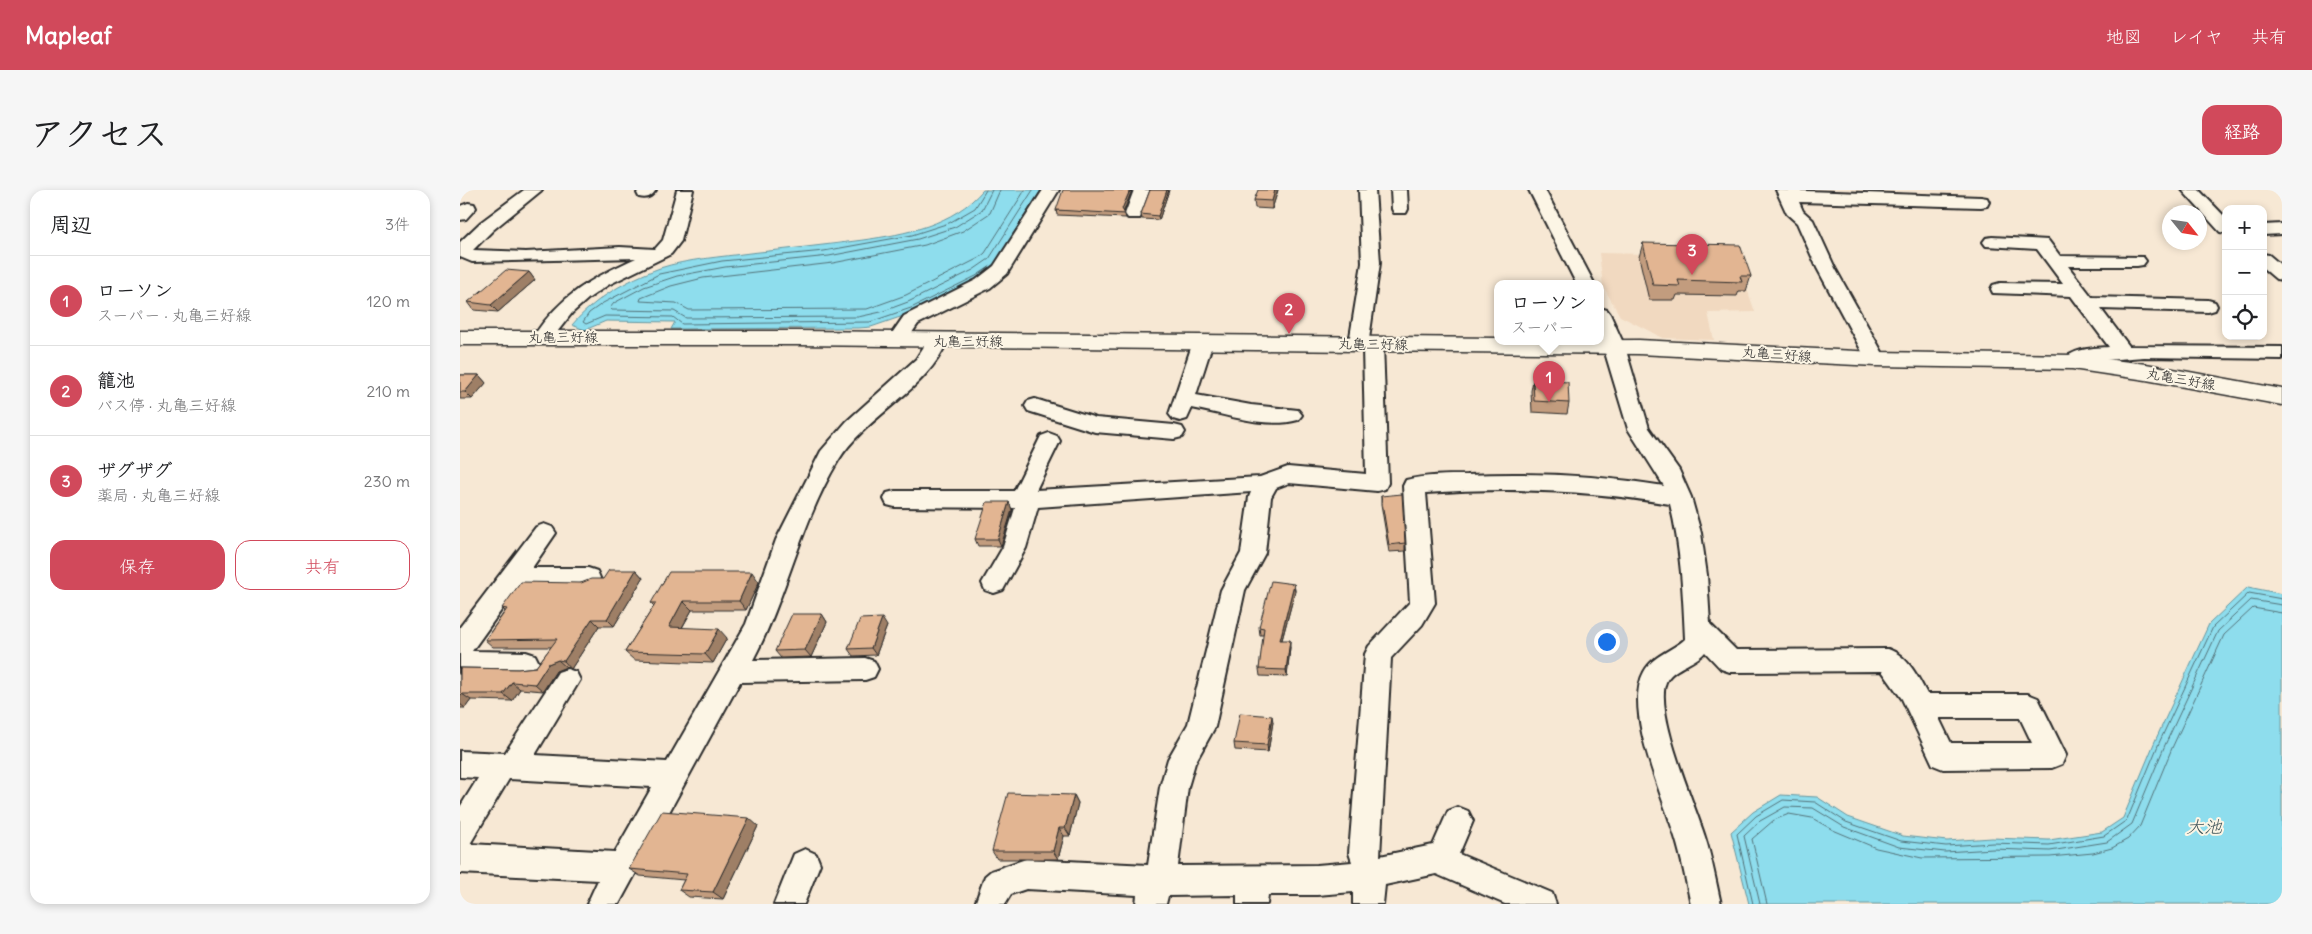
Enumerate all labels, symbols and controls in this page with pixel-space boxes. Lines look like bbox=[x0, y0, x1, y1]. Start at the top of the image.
text: Mapleaf bbox=[25, 20, 112, 50]
text: 地図 bbox=[2106, 25, 2142, 48]
text: レイヤ bbox=[2170, 25, 2223, 48]
text: 共有 bbox=[2251, 25, 2287, 48]
button: 経路 bbox=[2202, 105, 2282, 155]
text: アクセス bbox=[30, 111, 168, 155]
north arrow bbox=[2162, 205, 2207, 250]
map controls bbox=[2222, 205, 2267, 340]
button: + bbox=[2222, 205, 2267, 250]
text: 周辺 bbox=[50, 211, 92, 238]
text: 3件 bbox=[385, 214, 410, 234]
pin: 3 bbox=[1676, 234, 1708, 275]
button: − bbox=[2222, 250, 2267, 295]
text: ローソン bbox=[97, 278, 173, 302]
popup bbox=[1494, 280, 1604, 345]
text: ローソン bbox=[1511, 290, 1587, 314]
text: 1 bbox=[63, 291, 69, 311]
text: 120 m bbox=[367, 291, 410, 311]
pin: 2 bbox=[1273, 293, 1305, 334]
button: locate bbox=[2222, 295, 2267, 340]
text: スーパー · 丸亀三好線 bbox=[97, 305, 252, 325]
text: スーパー bbox=[1511, 317, 1574, 337]
street label: 丸亀三好線 bbox=[528, 328, 598, 346]
street label: 丸亀三好線 bbox=[933, 332, 1003, 350]
street label: 丸亀三好線 bbox=[1338, 334, 1408, 354]
street label: 丸亀三好線 bbox=[1741, 343, 1813, 365]
pin: 1 bbox=[1533, 361, 1565, 402]
street label: 丸亀三好線 bbox=[2145, 364, 2217, 394]
text: 籠池 bbox=[97, 368, 135, 392]
text: 2 bbox=[62, 381, 70, 401]
text: 210 m bbox=[367, 381, 410, 401]
text: バス停 · 丸亀三好線 bbox=[97, 395, 236, 415]
text: ザグザグ bbox=[97, 458, 172, 482]
text: 3 bbox=[61, 471, 71, 491]
text: 230 m bbox=[364, 471, 410, 491]
text: 薬局 · 丸亀三好線 bbox=[97, 485, 220, 505]
button: 保存 bbox=[50, 540, 225, 590]
button: 共有 bbox=[235, 540, 410, 590]
your location bbox=[1594, 629, 1620, 655]
water label: 大池 bbox=[2186, 815, 2223, 838]

